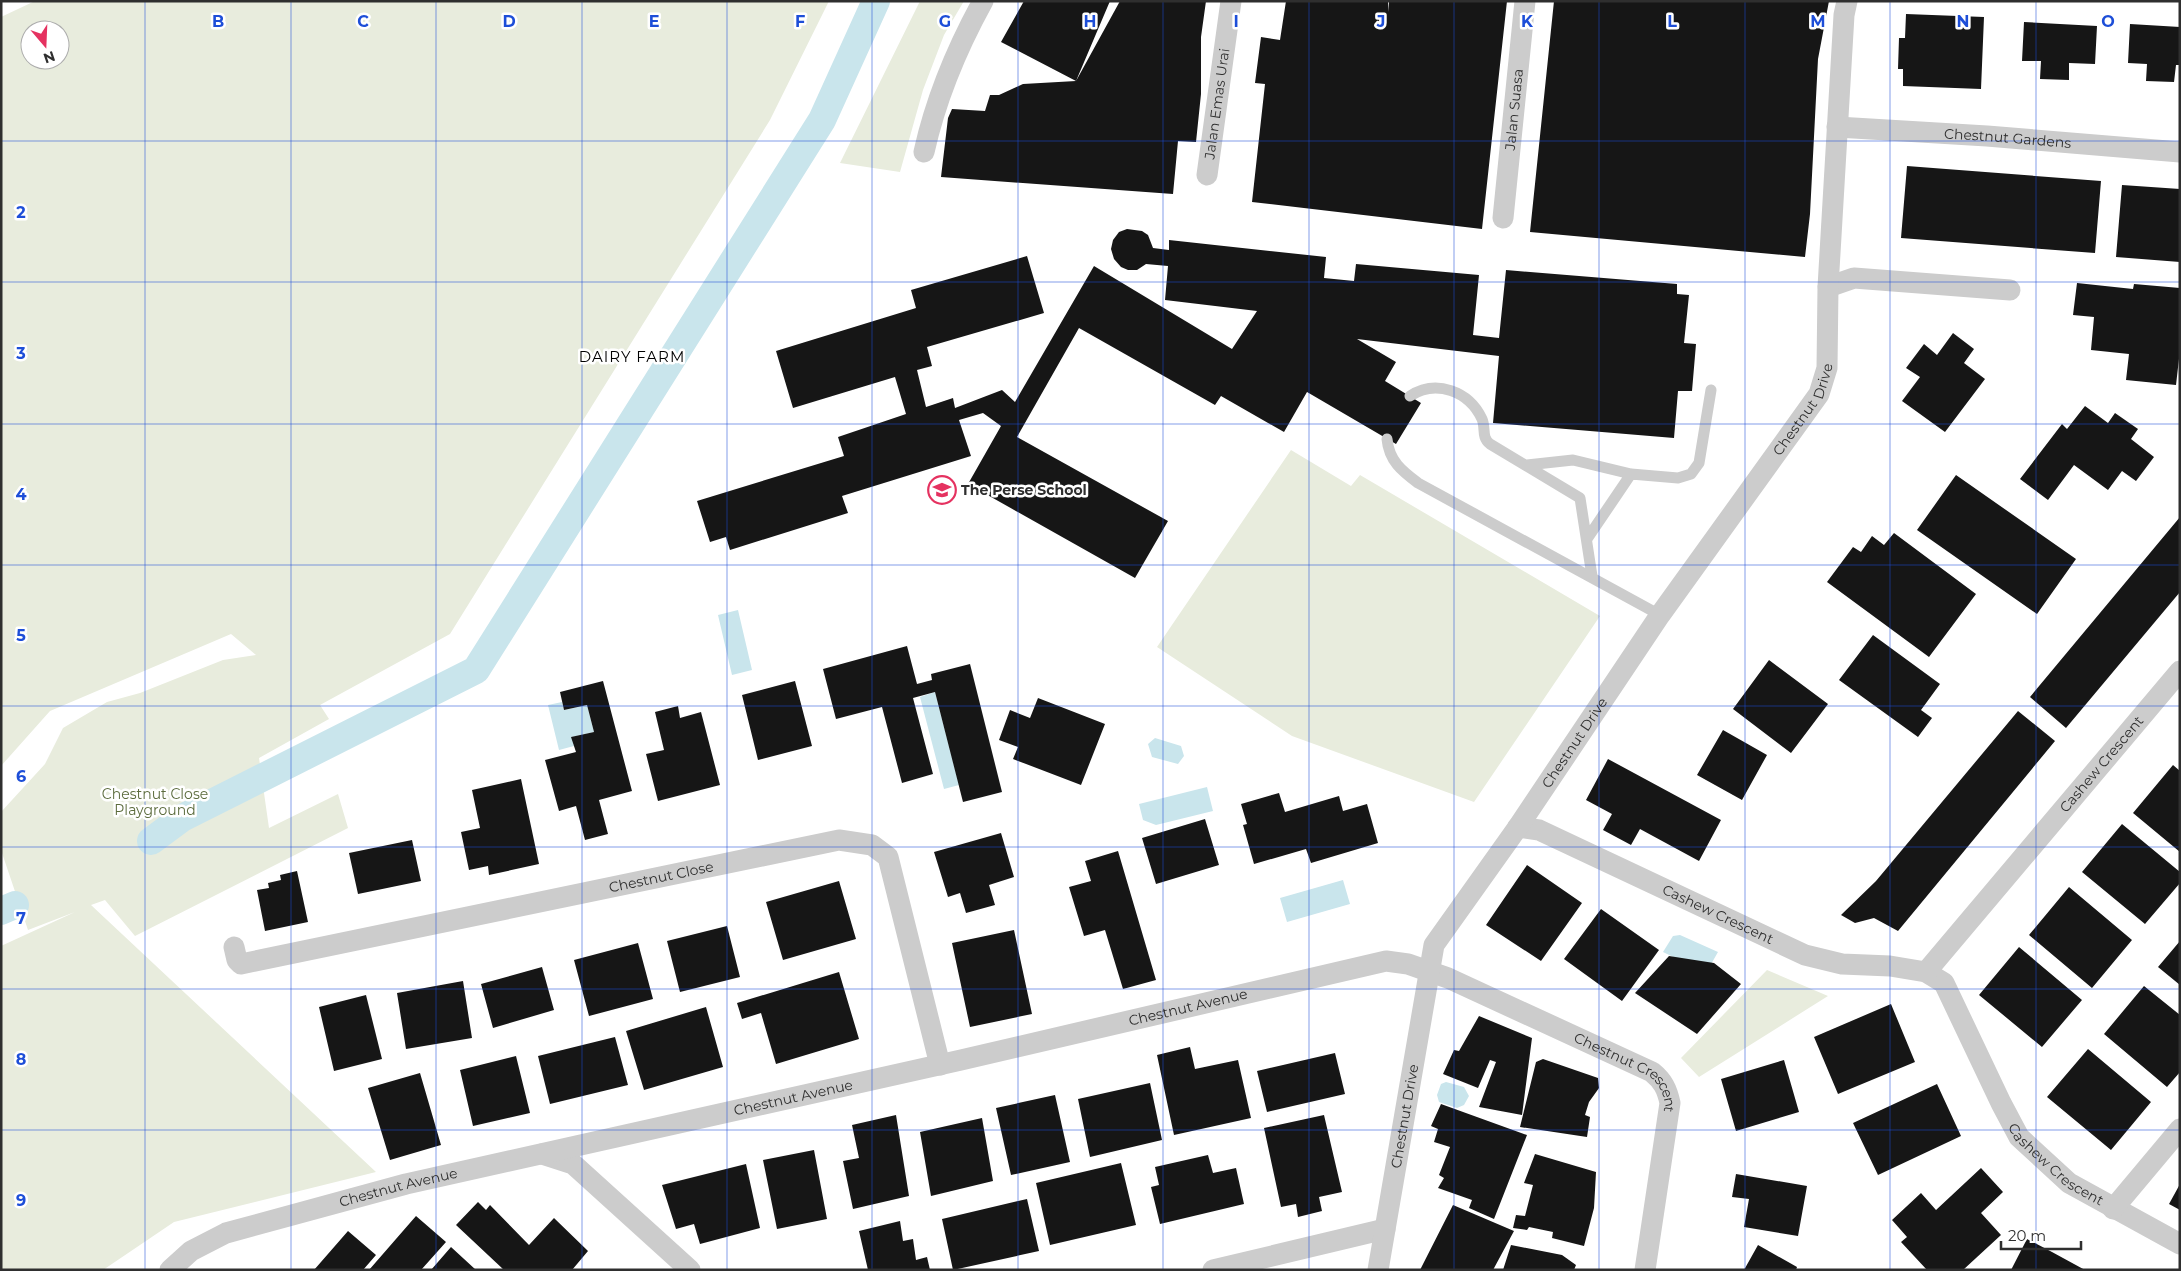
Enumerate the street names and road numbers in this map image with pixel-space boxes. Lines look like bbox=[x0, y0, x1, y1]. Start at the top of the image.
street label: Jalan Emas Urai bbox=[1200, 47, 1233, 161]
street label: Jalan Suasa bbox=[1501, 68, 1527, 152]
street label: Chestnut Gardens bbox=[1944, 124, 2072, 152]
street label: Chestnut Drive bbox=[1769, 363, 1836, 459]
street label: Chestnut Drive bbox=[1538, 694, 1611, 792]
street label: Cashew Crescent bbox=[2056, 712, 2147, 816]
street label: Chestnut Close bbox=[607, 857, 715, 897]
street label: Cashew Crescent bbox=[1660, 880, 1777, 948]
street label: Chestnut Avenue bbox=[1127, 985, 1249, 1030]
street label: Chestnut Crescent bbox=[1571, 1028, 1680, 1114]
street label: Chestnut Drive bbox=[1387, 1063, 1422, 1170]
street label: Chestnut Avenue bbox=[732, 1075, 855, 1120]
street label: Cashew Crescent bbox=[2004, 1120, 2107, 1209]
street label: Chestnut Avenue bbox=[337, 1164, 459, 1211]

